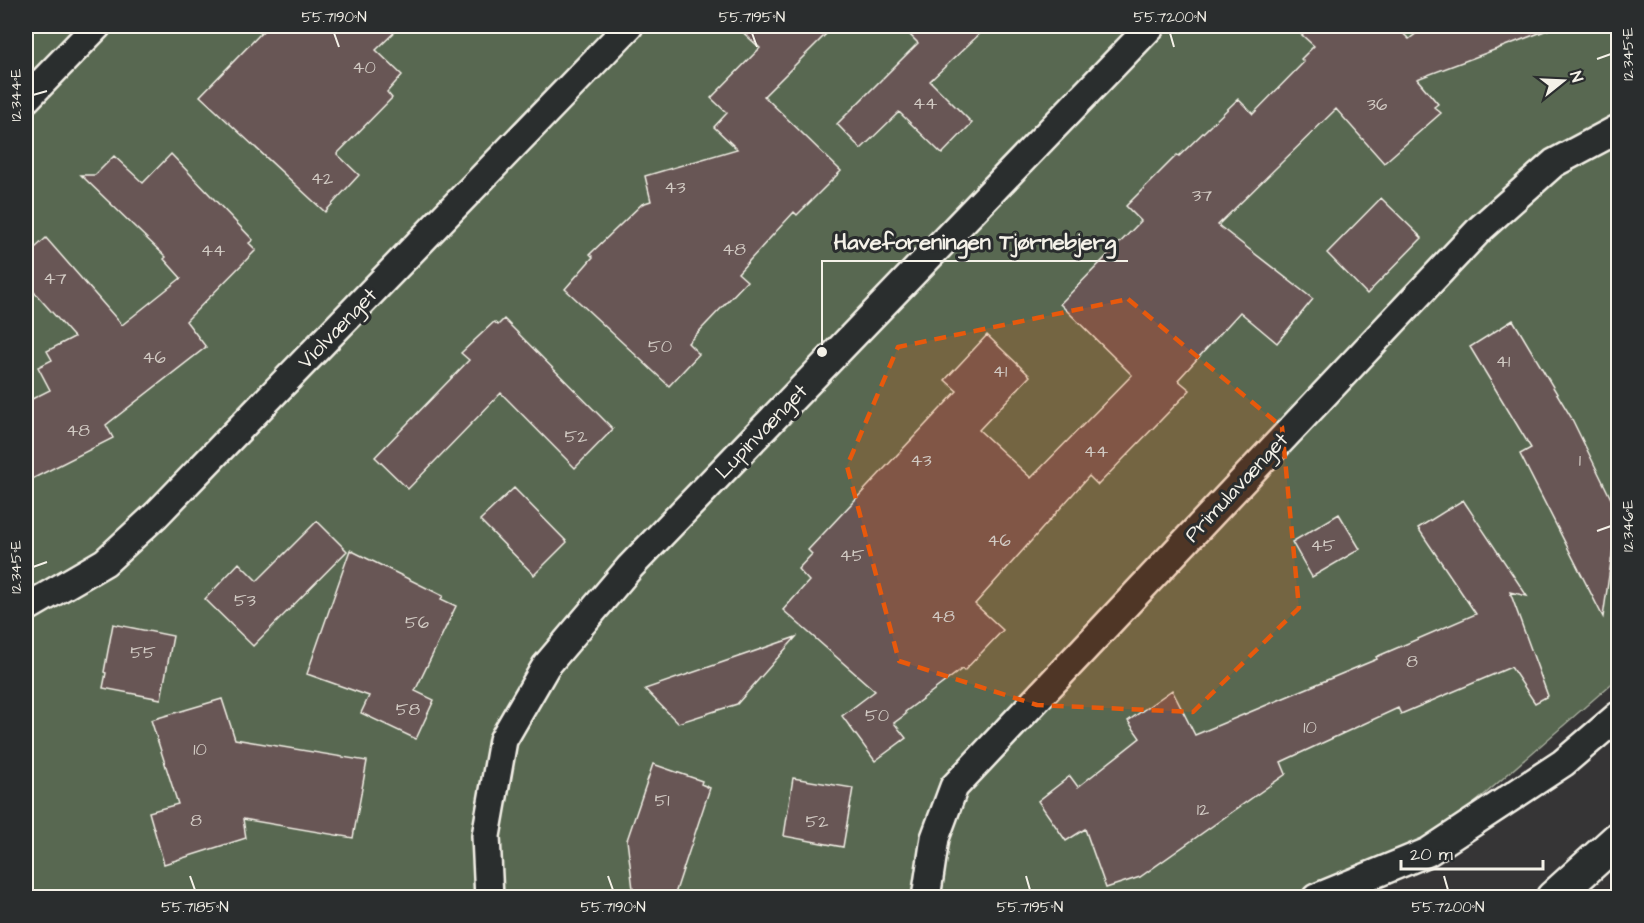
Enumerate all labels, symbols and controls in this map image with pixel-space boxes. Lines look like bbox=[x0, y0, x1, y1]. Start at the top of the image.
text: 55.7190°N bbox=[301, 7, 367, 28]
text: 55.7195°N bbox=[719, 7, 785, 28]
text: 55.7200°N bbox=[1134, 7, 1206, 28]
text: 12.345°E bbox=[1618, 27, 1639, 81]
north arrow bbox=[1533, 51, 1593, 111]
house number: 40 bbox=[352, 55, 376, 80]
text: 12.344°E bbox=[6, 68, 27, 121]
text: N bbox=[1564, 69, 1588, 85]
house number: 44 bbox=[913, 91, 937, 116]
house number: 36 bbox=[1367, 92, 1387, 117]
house number: 42 bbox=[311, 166, 334, 191]
house number: 43 bbox=[664, 175, 686, 200]
house number: 37 bbox=[1192, 183, 1212, 208]
callout: Haveforeningen Tjørnebjerg bbox=[822, 221, 1128, 261]
text: Haveforeningen Tjørnebjerg bbox=[834, 227, 1117, 259]
house number: 48 bbox=[722, 237, 746, 262]
house number: 44 bbox=[201, 238, 225, 263]
house number: 47 bbox=[43, 266, 67, 291]
street label: Violvænget bbox=[291, 281, 385, 377]
house number: 50 bbox=[648, 334, 672, 359]
house number: 46 bbox=[142, 345, 166, 370]
house number: 41 bbox=[1496, 349, 1510, 374]
house number: 41 bbox=[993, 359, 1007, 384]
street label: Lupinvænget bbox=[709, 377, 816, 487]
house number: 48 bbox=[66, 418, 90, 443]
house number: 52 bbox=[564, 424, 588, 449]
street label: Primulavænget bbox=[1178, 426, 1297, 550]
house number: 44 bbox=[1084, 439, 1108, 464]
house number: 43 bbox=[910, 448, 932, 473]
house number: 1 bbox=[1579, 448, 1581, 473]
text: 12.346°E bbox=[1618, 500, 1639, 552]
house number: 46 bbox=[987, 528, 1011, 553]
house number: 45 bbox=[1311, 533, 1336, 558]
text: 12.345°E bbox=[6, 540, 27, 594]
house number: 45 bbox=[840, 543, 865, 568]
house number: 53 bbox=[234, 588, 256, 613]
house number: 48 bbox=[931, 604, 955, 629]
house number: 56 bbox=[405, 610, 429, 635]
house number: 55 bbox=[130, 640, 156, 665]
house number: 8 bbox=[1406, 649, 1418, 674]
house number: 58 bbox=[396, 697, 421, 722]
house number: 50 bbox=[865, 703, 889, 728]
house number: 10 bbox=[1303, 715, 1317, 740]
house number: 10 bbox=[193, 737, 207, 762]
house number: 51 bbox=[654, 788, 670, 813]
house number: 12 bbox=[1197, 797, 1210, 822]
house number: 8 bbox=[190, 808, 202, 833]
house number: 52 bbox=[805, 809, 829, 834]
scale bar bbox=[1401, 833, 1544, 871]
text: 20 m bbox=[1410, 842, 1453, 867]
text: 55.7185°N bbox=[161, 897, 229, 918]
text: 55.7190°N bbox=[580, 897, 646, 918]
text: 55.7195°N bbox=[997, 897, 1063, 918]
text: 55.7200°N bbox=[1412, 897, 1484, 918]

